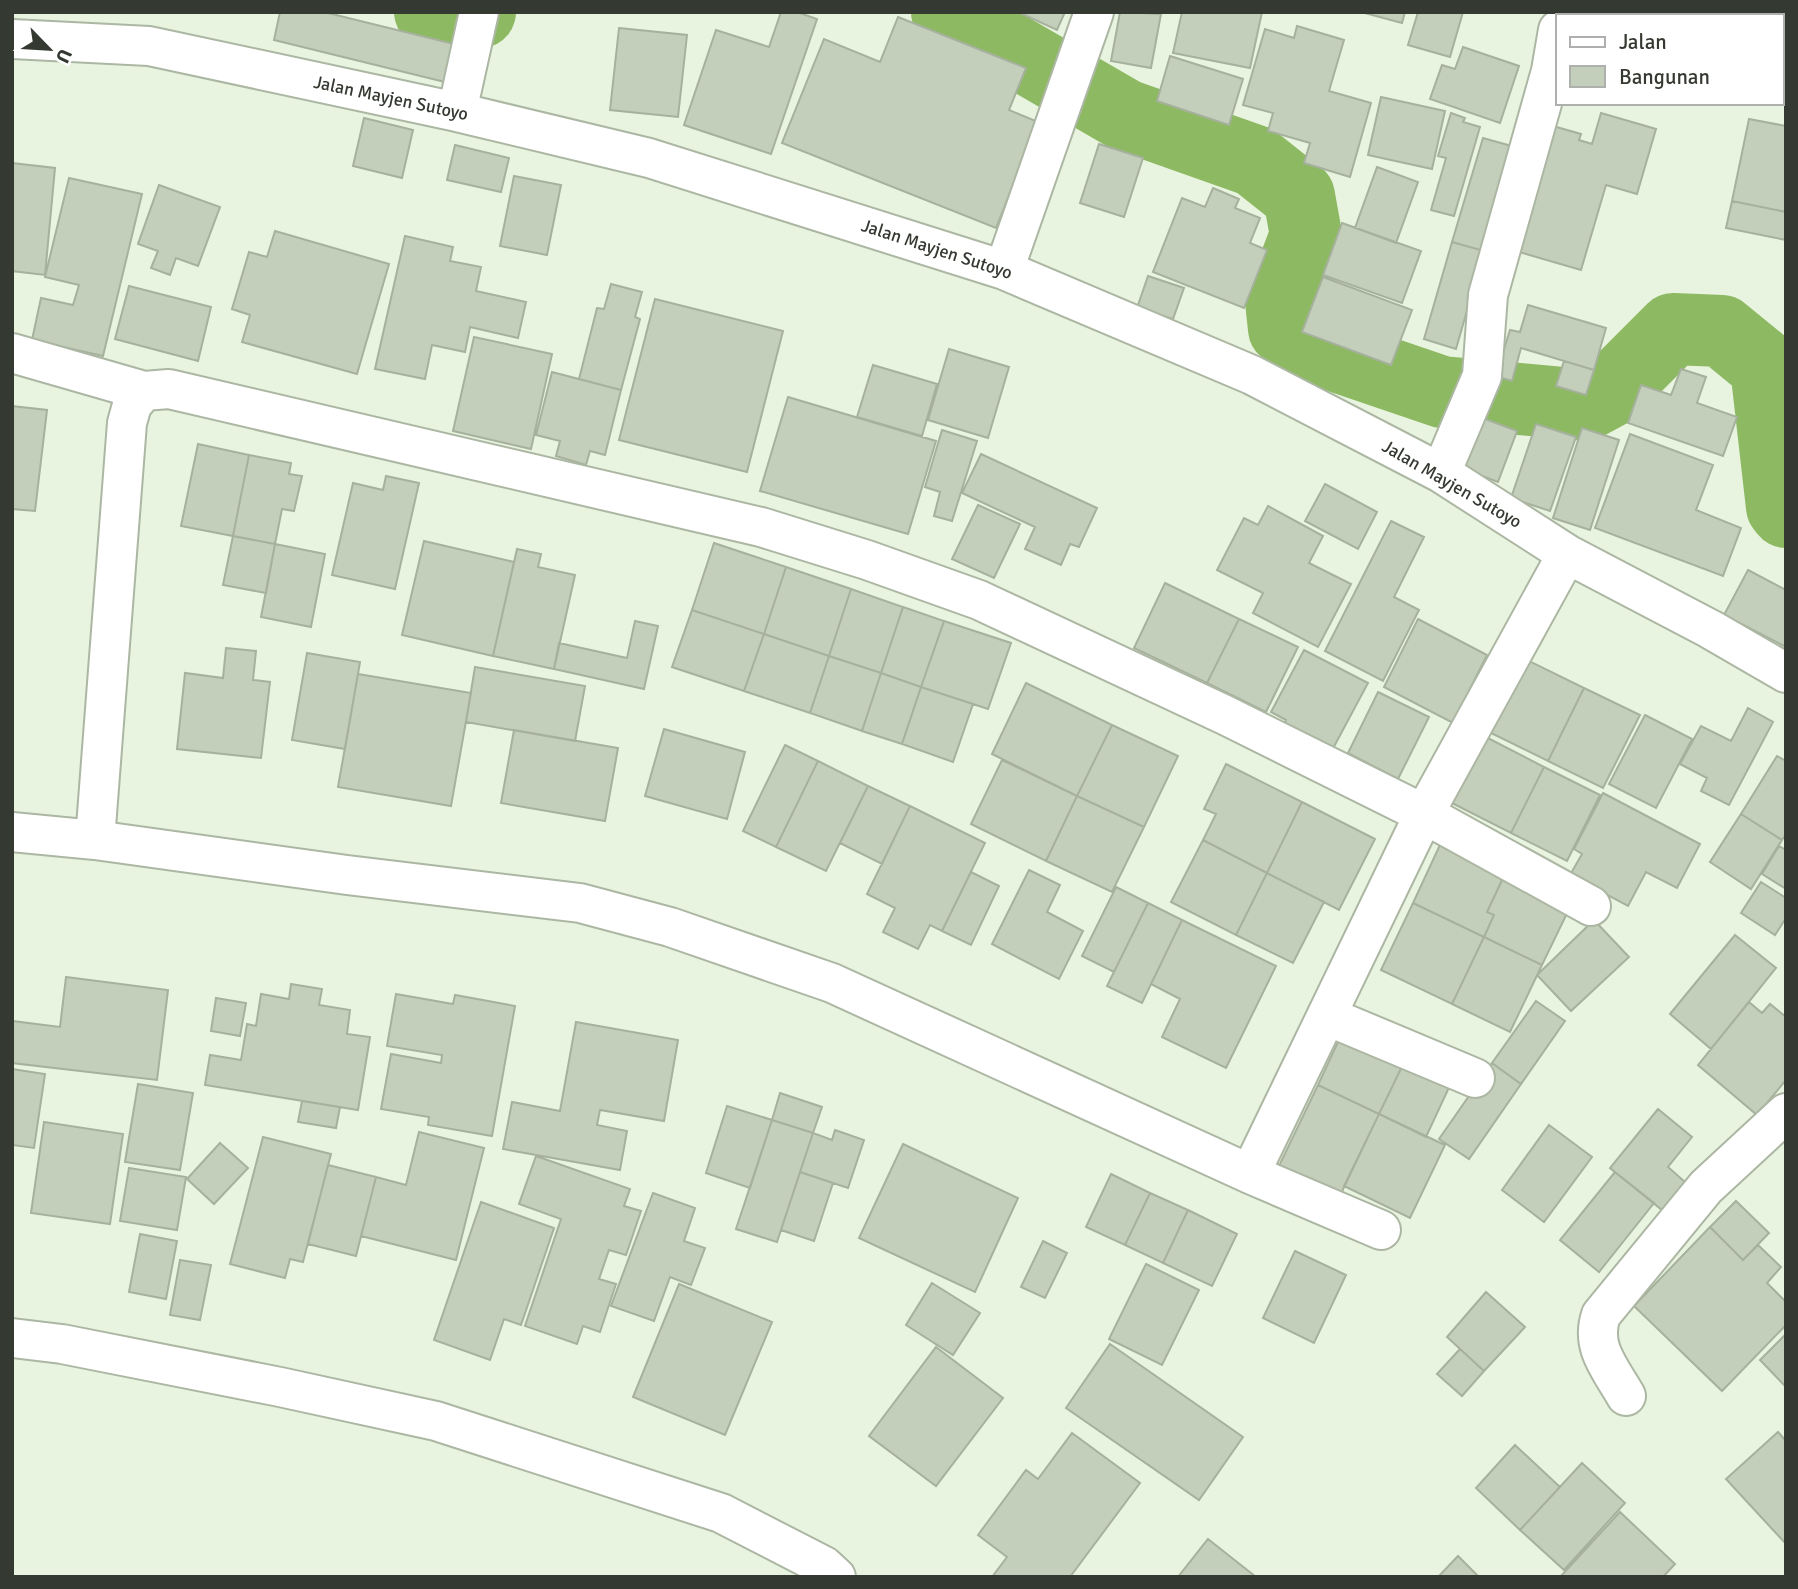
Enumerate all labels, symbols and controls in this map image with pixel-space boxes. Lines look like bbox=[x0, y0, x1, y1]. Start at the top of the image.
north arrow bbox=[14, 14, 84, 84]
legend bbox=[1556, 14, 1784, 105]
text: Jalan bbox=[1619, 29, 1667, 55]
text: U bbox=[50, 45, 77, 67]
text: Bangunan bbox=[1619, 64, 1710, 90]
street label: Jalan Mayjen Sutoyo bbox=[312, 71, 470, 125]
street label: Jalan Mayjen Sutoyo bbox=[859, 214, 1015, 284]
street label: Jalan Mayjen Sutoyo bbox=[1378, 435, 1526, 533]

